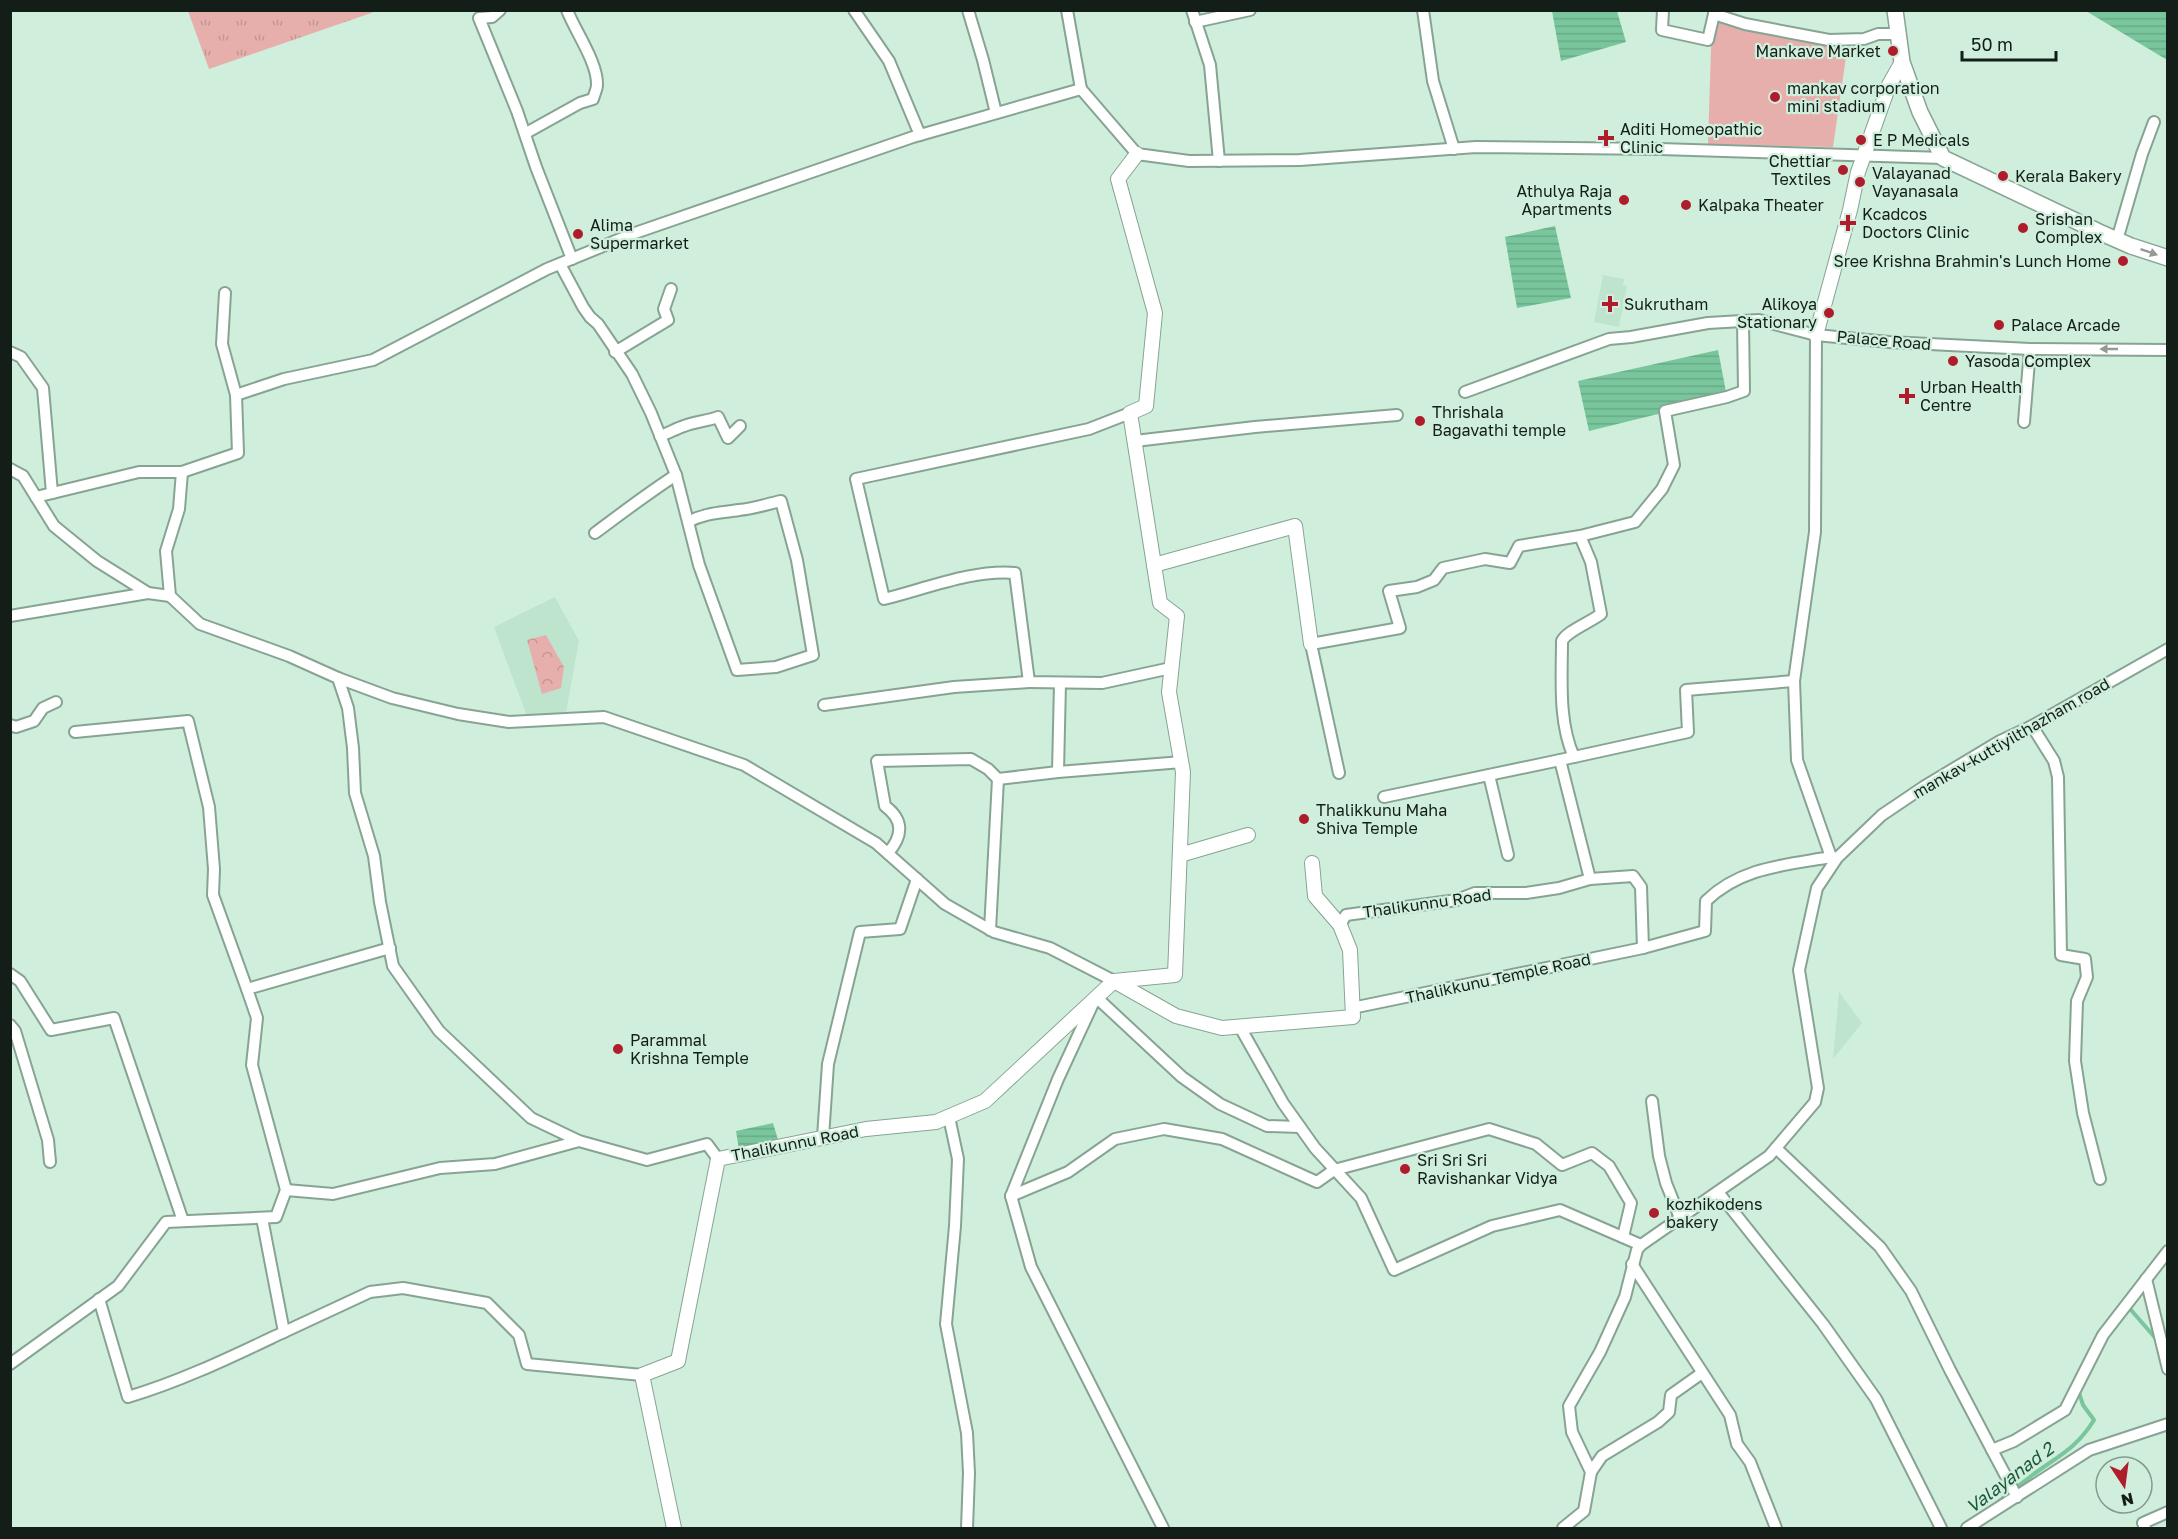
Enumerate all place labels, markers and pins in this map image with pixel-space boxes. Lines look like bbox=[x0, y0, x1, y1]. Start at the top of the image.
place label: Mankave Market bbox=[1755, 41, 1881, 61]
marker: Mankave Market bbox=[1886, 44, 1900, 58]
place label: mankav corporation mini stadium bbox=[1787, 78, 1940, 116]
marker: mankav corporation mini stadium bbox=[1768, 90, 1782, 104]
place label: Aditi Homeopathic Clinic bbox=[1620, 119, 1762, 157]
marker: Aditi Homeopathic Clinic bbox=[1597, 129, 1615, 147]
place label: E P Medicals bbox=[1873, 130, 1970, 150]
marker: E P Medicals bbox=[1854, 133, 1868, 147]
place label: Chettiar Textiles bbox=[1769, 151, 1831, 189]
marker: Chettiar Textiles bbox=[1836, 163, 1850, 177]
place label: Valayanad Vayanasala bbox=[1872, 163, 1959, 201]
place label: Kerala Bakery bbox=[2015, 166, 2122, 186]
marker: Kerala Bakery bbox=[1996, 169, 2010, 183]
marker: Valayanad Vayanasala bbox=[1853, 175, 1867, 189]
place label: Athulya Raja Apartments bbox=[1517, 181, 1612, 219]
marker: Athulya Raja Apartments bbox=[1617, 193, 1631, 207]
place label: Kalpaka Theater bbox=[1698, 195, 1824, 215]
marker: Kalpaka Theater bbox=[1679, 198, 1693, 212]
place label: Kcadcos Doctors Clinic bbox=[1862, 204, 1970, 242]
place label: Srishan Complex bbox=[2035, 209, 2102, 247]
marker: Kcadcos Doctors Clinic bbox=[1839, 214, 1857, 232]
place label: Alima Supermarket bbox=[590, 215, 689, 253]
marker: Srishan Complex bbox=[2016, 221, 2030, 235]
marker: Alima Supermarket bbox=[571, 227, 585, 241]
place label: Sree Krishna Brahmin's Lunch Home bbox=[1833, 251, 2111, 271]
marker: Sree Krishna Brahmin's Lunch Home bbox=[2116, 254, 2130, 268]
place label: Sukrutham bbox=[1624, 294, 1708, 314]
place label: Alikoya Stationary bbox=[1737, 294, 1817, 332]
marker: Sukrutham bbox=[1601, 295, 1619, 313]
marker: Alikoya Stationary bbox=[1822, 306, 1836, 320]
place label: Palace Arcade bbox=[2011, 315, 2120, 335]
marker: Palace Arcade bbox=[1992, 318, 2006, 332]
place label: Yasoda Complex bbox=[1965, 351, 2091, 371]
marker: Yasoda Complex bbox=[1946, 354, 1960, 368]
place label: Urban Health Centre bbox=[1920, 377, 2022, 415]
marker: Urban Health Centre bbox=[1898, 387, 1916, 405]
place label: Thrishala Bagavathi temple bbox=[1432, 402, 1566, 440]
marker: Thrishala Bagavathi temple bbox=[1413, 414, 1427, 428]
place label: Thalikkunu Maha Shiva Temple bbox=[1316, 800, 1447, 838]
marker: Thalikkunu Maha Shiva Temple bbox=[1297, 812, 1311, 826]
place label: Parammal Krishna Temple bbox=[630, 1030, 749, 1068]
marker: Parammal Krishna Temple bbox=[611, 1042, 625, 1056]
place label: Sri Sri Sri Ravishankar Vidya bbox=[1417, 1150, 1557, 1188]
marker: Sri Sri Sri Ravishankar Vidya bbox=[1398, 1162, 1412, 1176]
place label: kozhikodens bakery bbox=[1666, 1194, 1762, 1232]
marker: kozhikodens bakery bbox=[1647, 1206, 1661, 1220]

